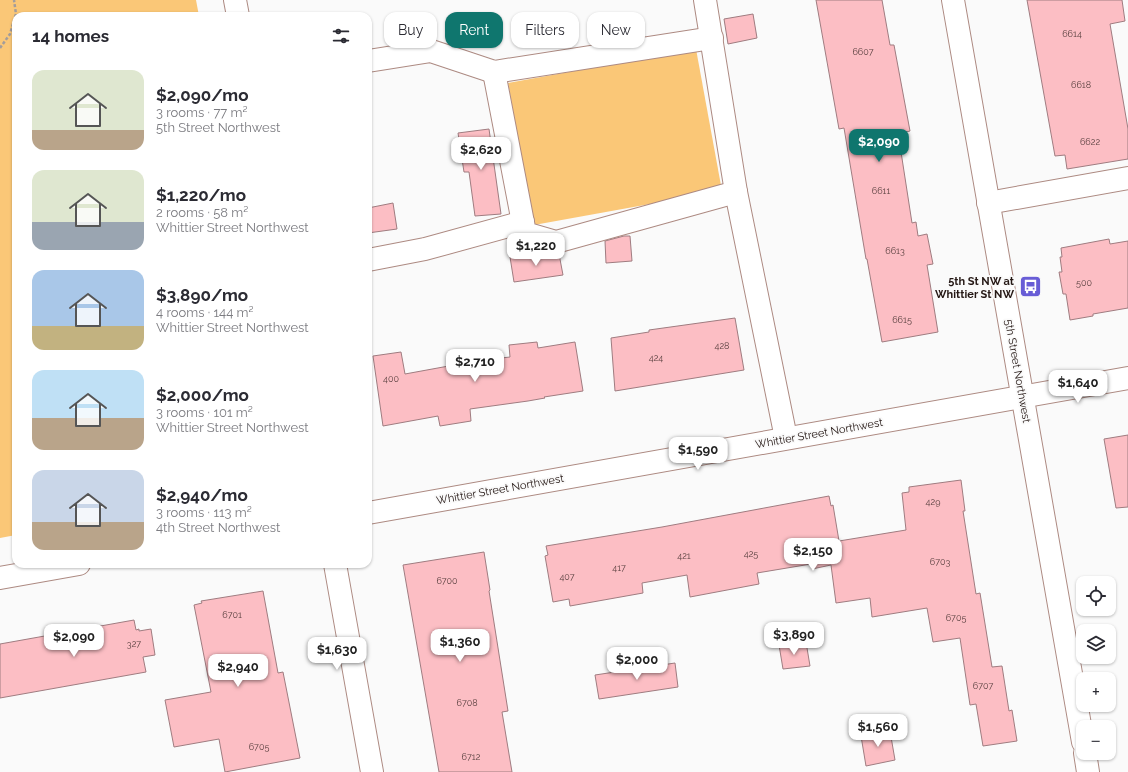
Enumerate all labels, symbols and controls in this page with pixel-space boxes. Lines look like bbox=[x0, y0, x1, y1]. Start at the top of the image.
chip: Buy bbox=[384, 12, 437, 48]
chip: Rent bbox=[445, 12, 503, 48]
chip: Filters bbox=[511, 12, 579, 48]
chip: New bbox=[587, 12, 645, 48]
icon: filters bbox=[330, 25, 352, 47]
text: 14 homes bbox=[32, 26, 109, 46]
house number: 6614 bbox=[1062, 29, 1082, 39]
house number: 6607 bbox=[852, 47, 874, 57]
house number: 6618 bbox=[1071, 80, 1091, 90]
text: $2,090/mo bbox=[156, 85, 248, 105]
icon: home bbox=[64, 86, 112, 134]
text: 3 rooms · 77 m² bbox=[156, 105, 248, 120]
text: 5th Street Northwest bbox=[156, 120, 280, 135]
pin: $2,090 bbox=[846, 129, 912, 163]
text: $2,090 bbox=[858, 134, 900, 149]
pin: $2,620 bbox=[448, 137, 514, 171]
house number: 6622 bbox=[1080, 137, 1100, 147]
text: $2,620 bbox=[460, 142, 502, 157]
text: $1,220/mo bbox=[156, 185, 246, 205]
icon: home bbox=[64, 186, 112, 234]
house number: 6611 bbox=[872, 186, 890, 196]
text: 2 rooms · 58 m² bbox=[156, 205, 248, 220]
text: Whittier Street Northwest bbox=[156, 220, 309, 235]
pin: $1,220 bbox=[503, 233, 569, 267]
text: $1,220 bbox=[516, 238, 556, 253]
house number: 6613 bbox=[885, 246, 905, 256]
bus stop icon: 5th St NW at Whittier St NW bbox=[1017, 274, 1043, 300]
place label: 5th St NW at Whittier St NW bbox=[935, 275, 1015, 301]
house number: 500 bbox=[1076, 278, 1092, 288]
text: $3,890/mo bbox=[156, 285, 248, 305]
icon: home bbox=[64, 286, 112, 334]
text: 4 rooms · 144 m² bbox=[156, 305, 254, 320]
house number: 6615 bbox=[892, 315, 912, 325]
street label: 5th Street Northwest bbox=[1002, 318, 1033, 424]
text: Whittier Street Northwest bbox=[156, 320, 309, 335]
house number: 428 bbox=[715, 341, 729, 351]
pin: $2,710 bbox=[442, 349, 508, 383]
house number: 424 bbox=[649, 353, 663, 363]
text: $2,710 bbox=[455, 354, 495, 369]
pin: $1,640 bbox=[1045, 370, 1111, 404]
house number: 400 bbox=[383, 374, 399, 384]
text: $1,640 bbox=[1058, 375, 1098, 390]
text: $2,000/mo bbox=[156, 385, 249, 405]
icon: home bbox=[64, 386, 112, 434]
text: 3 rooms · 101 m² bbox=[156, 405, 253, 420]
street label: Whittier Street Northwest bbox=[754, 416, 884, 451]
text: Whittier Street Northwest bbox=[156, 420, 309, 435]
pin: $1,590 bbox=[665, 437, 731, 471]
text: $1,590 bbox=[678, 442, 718, 457]
street label: Whittier Street Northwest bbox=[435, 472, 565, 507]
text: $2,940/mo bbox=[156, 485, 248, 505]
icon: home bbox=[64, 486, 112, 534]
house number: 429 bbox=[926, 497, 940, 507]
text: 3 rooms · 113 m² bbox=[156, 505, 252, 520]
text: 4th Street Northwest bbox=[156, 520, 280, 535]
pin: $2,150 bbox=[780, 538, 846, 572]
text: $2,150 bbox=[793, 543, 833, 558]
house number: 425 bbox=[744, 549, 758, 559]
house number: 421 bbox=[677, 551, 691, 561]
house number: 6703 bbox=[930, 557, 950, 567]
house number: 417 bbox=[612, 563, 626, 573]
house number: 407 bbox=[559, 572, 575, 582]
house number: 6700 bbox=[436, 576, 458, 586]
map controls bbox=[1076, 576, 1116, 760]
button: locate bbox=[1076, 576, 1116, 616]
house number: 6701 bbox=[222, 610, 242, 620]
house number: 6705 bbox=[946, 613, 966, 623]
pin: $3,890 bbox=[761, 622, 827, 656]
pin: $2,090 bbox=[41, 624, 107, 658]
button: layers bbox=[1076, 624, 1116, 664]
text: $3,890 bbox=[773, 627, 815, 642]
text: $2,090 bbox=[53, 629, 95, 644]
pin: $1,360 bbox=[427, 629, 493, 663]
text: $1,360 bbox=[440, 634, 480, 649]
pin: $1,630 bbox=[304, 637, 370, 671]
house number: 327 bbox=[127, 639, 141, 649]
text: $1,630 bbox=[317, 642, 357, 657]
pin: $2,000 bbox=[604, 647, 670, 681]
text: $2,000 bbox=[616, 652, 658, 667]
pin: $2,940 bbox=[205, 654, 271, 688]
text: $2,940 bbox=[217, 659, 259, 674]
button: + bbox=[1076, 672, 1116, 712]
house number: 6707 bbox=[973, 681, 993, 691]
house number: 6708 bbox=[456, 698, 478, 708]
pin: $1,560 bbox=[845, 714, 911, 748]
text: $1,560 bbox=[858, 719, 898, 734]
button: − bbox=[1076, 720, 1116, 760]
house number: 6705 bbox=[249, 742, 269, 752]
house number: 6712 bbox=[462, 752, 481, 762]

